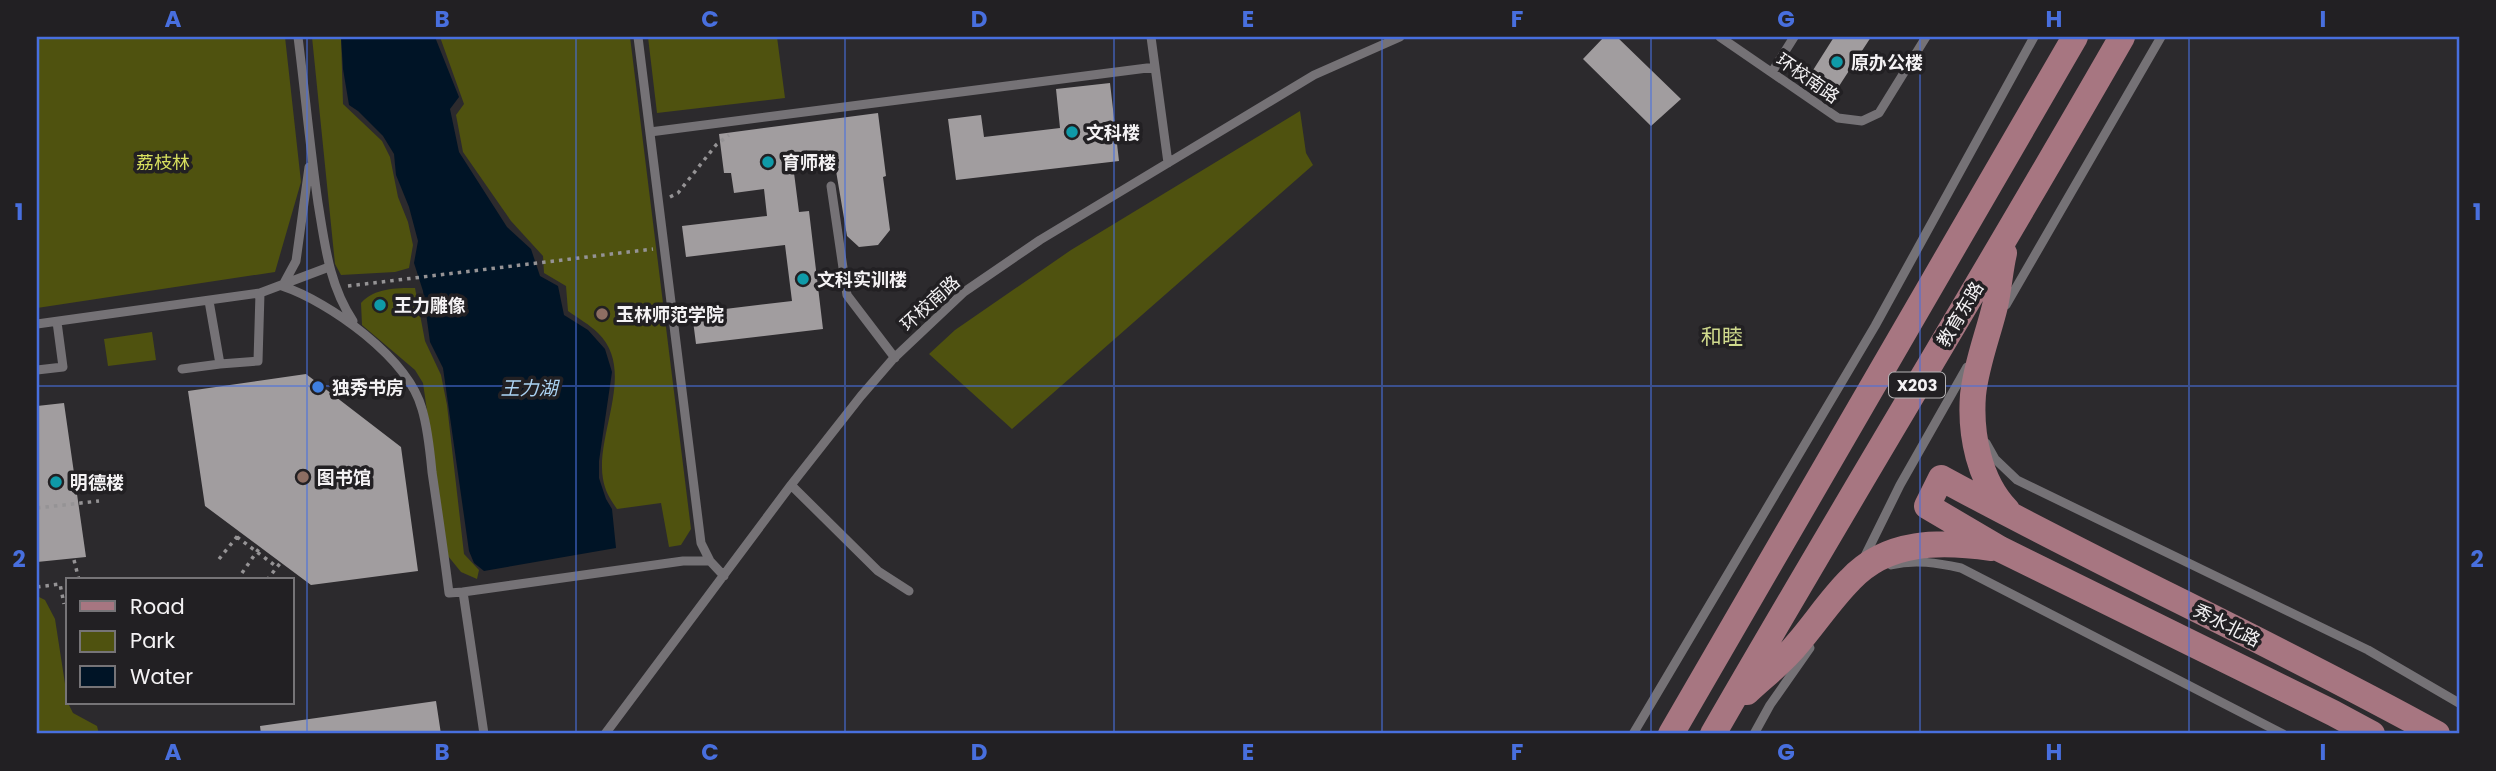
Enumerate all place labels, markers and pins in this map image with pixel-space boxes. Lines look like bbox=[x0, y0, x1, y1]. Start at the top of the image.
place label: 原办公楼 bbox=[1851, 50, 1923, 75]
marker: 原办公楼 bbox=[1829, 54, 1845, 70]
place label: 文科楼 bbox=[1086, 120, 1140, 145]
marker: 文科楼 bbox=[1064, 124, 1080, 140]
place label: 育师楼 bbox=[782, 150, 836, 175]
marker: 育师楼 bbox=[760, 154, 776, 170]
place label: 文科实训楼 bbox=[817, 267, 907, 292]
marker: 文科实训楼 bbox=[795, 271, 811, 287]
place label: 王力雕像 bbox=[394, 293, 466, 318]
marker: 王力雕像 bbox=[372, 297, 388, 313]
place label: 玉林师范学院 bbox=[616, 302, 724, 327]
marker: 玉林师范学院 bbox=[594, 306, 610, 322]
place label: 独秀书房 bbox=[332, 375, 404, 400]
marker: 独秀书房 bbox=[310, 379, 326, 395]
place label: 图书馆 bbox=[317, 465, 371, 490]
marker: 图书馆 bbox=[295, 469, 311, 485]
place label: 明德楼 bbox=[70, 470, 124, 495]
marker: 明德楼 bbox=[48, 474, 64, 490]

